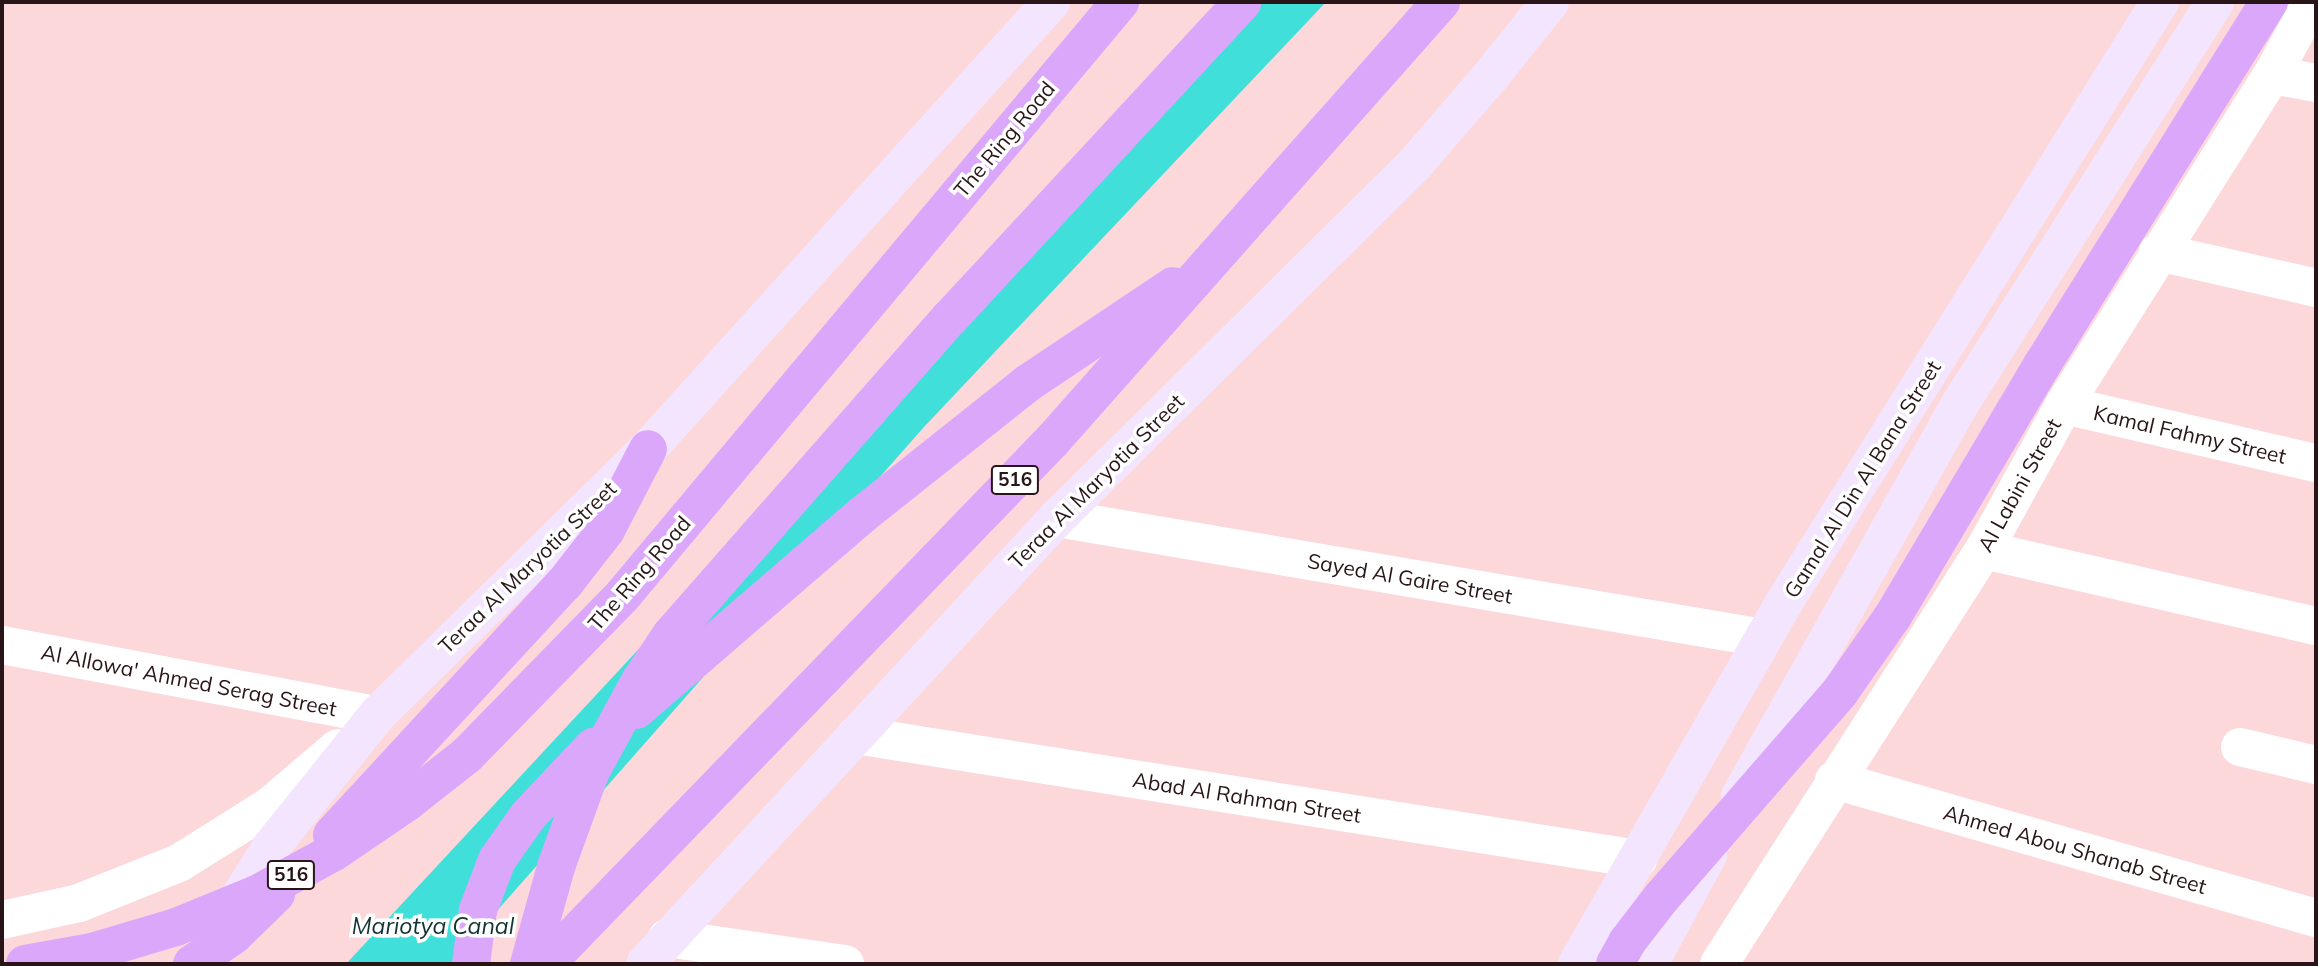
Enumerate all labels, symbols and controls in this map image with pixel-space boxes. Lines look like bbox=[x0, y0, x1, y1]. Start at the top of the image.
street label: The Ring Road bbox=[948, 76, 1060, 202]
street label: Gamal Al Din Al Bana Street bbox=[1778, 356, 1946, 602]
street label: Teraa Al Maryotia Street bbox=[1003, 388, 1189, 574]
street label: Kamal Fahmy Street bbox=[2091, 400, 2289, 468]
street label: Al Labini Street bbox=[1972, 414, 2066, 556]
road number: 516 bbox=[990, 464, 1040, 495]
street label: Teraa Al Maryotia Street bbox=[433, 476, 621, 658]
street label: The Ring Road bbox=[582, 511, 696, 635]
street label: Sayed Al Gaire Street bbox=[1306, 548, 1514, 608]
street label: Al Allowa' Ahmed Serag Street bbox=[39, 639, 339, 721]
street label: Abad Al Rahman Street bbox=[1131, 766, 1363, 828]
street label: Ahmed Abou Shanab Street bbox=[1941, 799, 2209, 899]
road number: 516 bbox=[266, 860, 316, 890]
water label: Mariotya Canal bbox=[352, 912, 514, 940]

